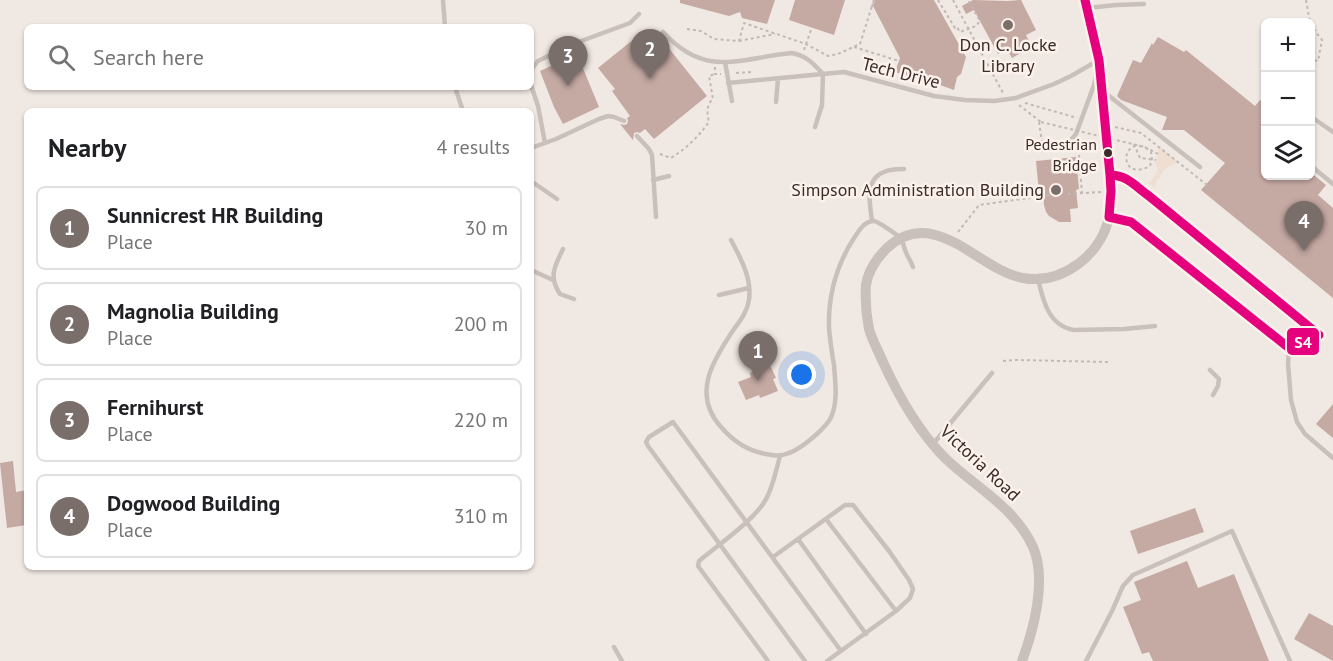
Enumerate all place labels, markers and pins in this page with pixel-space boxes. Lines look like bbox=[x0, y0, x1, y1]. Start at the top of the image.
marker: Don C. Locke Library bbox=[1001, 18, 1015, 32]
pin: 2 bbox=[630, 29, 670, 79]
place label: Don C. Locke Library bbox=[959, 33, 1057, 77]
pin: 3 bbox=[548, 36, 588, 86]
place label: Pedestrian Bridge bbox=[1025, 134, 1097, 175]
marker: Pedestrian Bridge bbox=[1102, 147, 1114, 159]
place label: Simpson Administration Building bbox=[791, 178, 1044, 201]
marker: Simpson Administration Building bbox=[1049, 183, 1063, 197]
pin: 4 bbox=[1284, 202, 1324, 251]
pin: 1 bbox=[738, 332, 777, 381]

